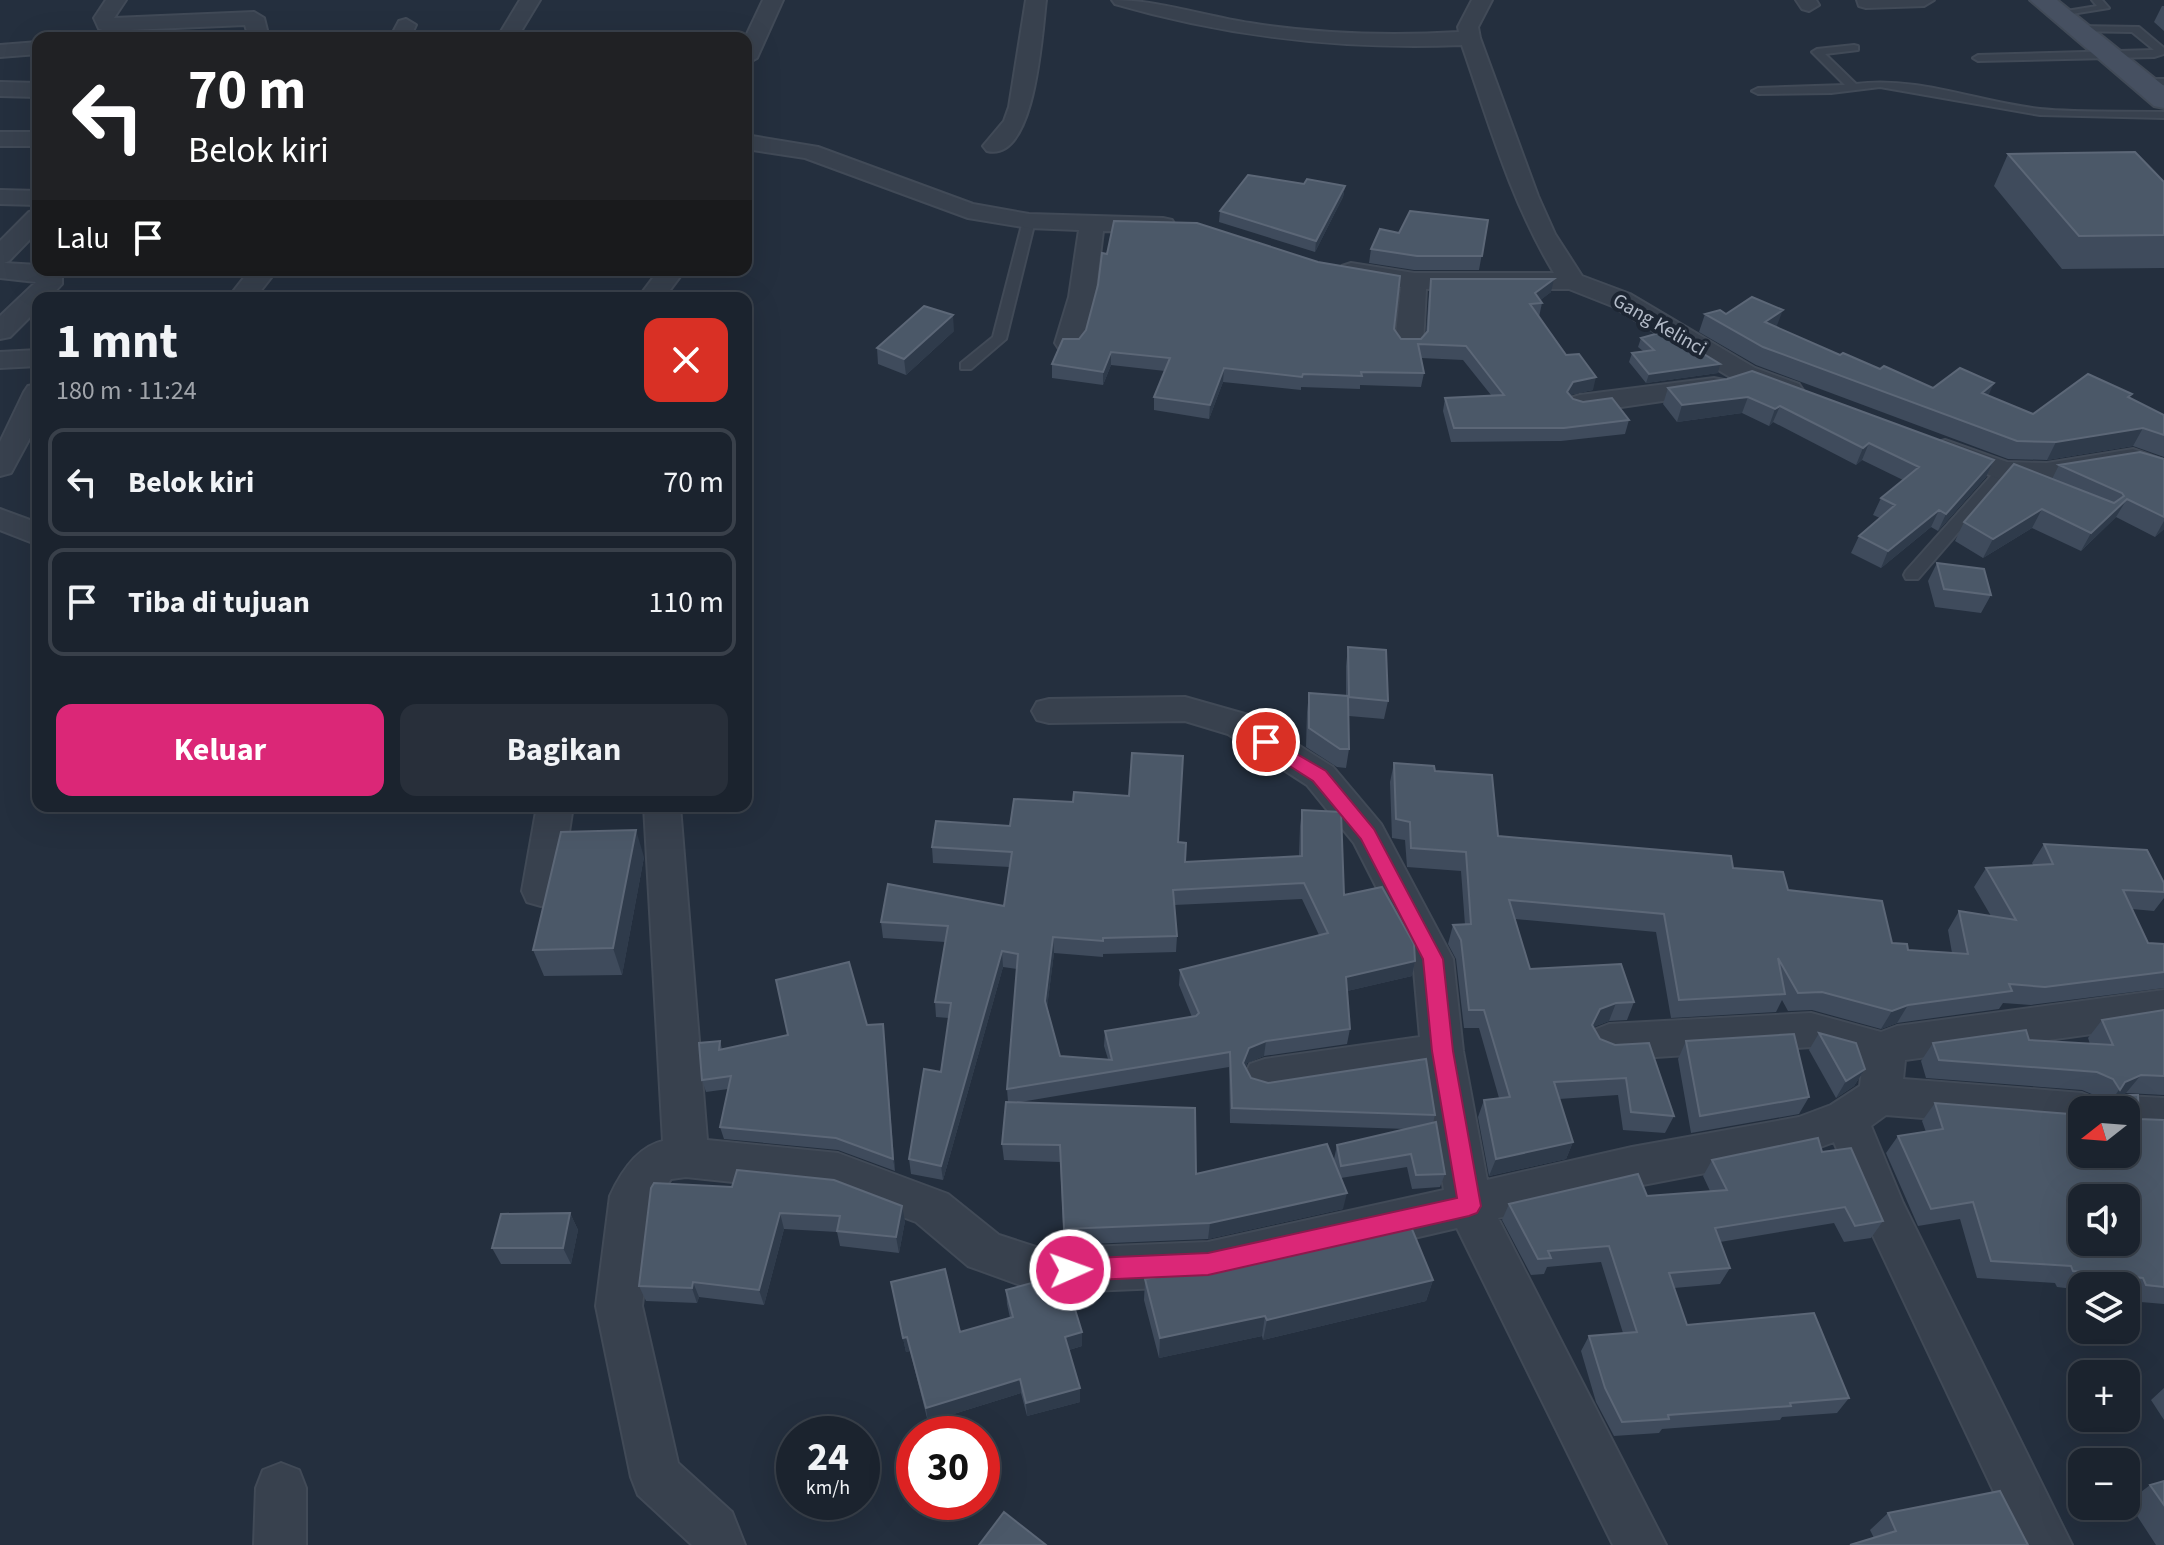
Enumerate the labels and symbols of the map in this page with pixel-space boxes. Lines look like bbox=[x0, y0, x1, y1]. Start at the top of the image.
street label: Gang Kelinci bbox=[1608, 287, 1711, 363]
pin bbox=[1232, 708, 1300, 776]
north arrow bbox=[2068, 1096, 2140, 1168]
position arrow bbox=[1028, 1228, 1112, 1312]
speed limit sign: 30 bbox=[896, 1416, 1000, 1520]

